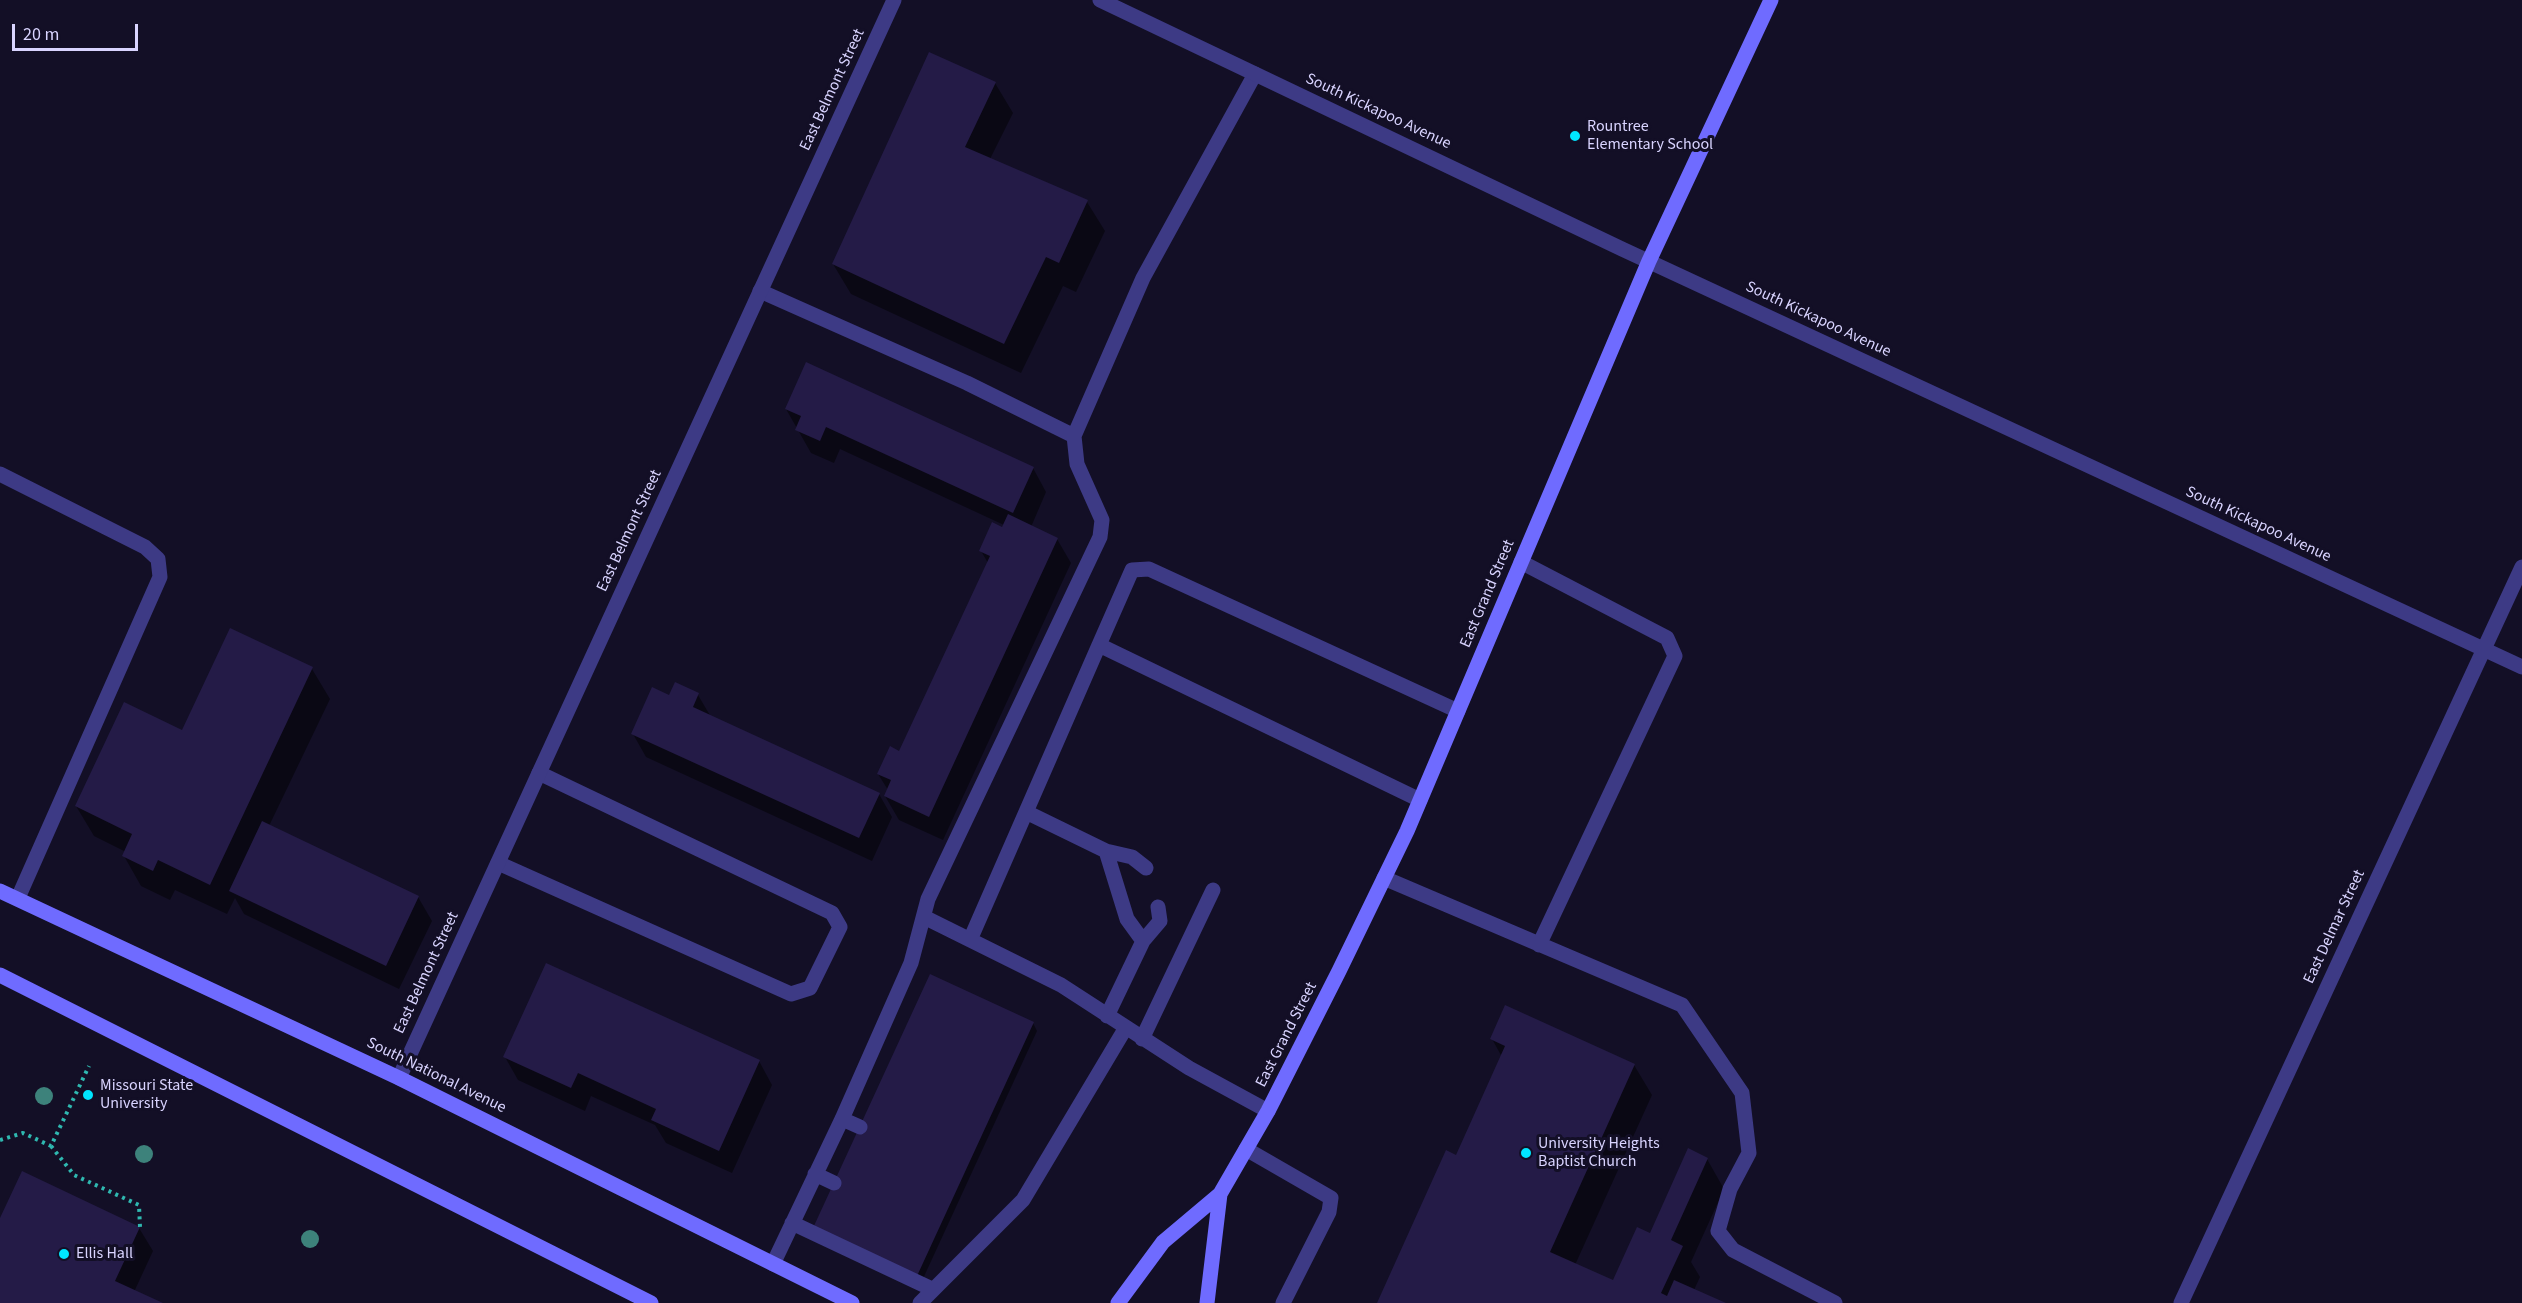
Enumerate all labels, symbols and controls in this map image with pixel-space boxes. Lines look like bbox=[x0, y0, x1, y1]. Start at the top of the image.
scale bar bbox=[15, 12, 141, 50]
text: 20 m bbox=[23, 22, 59, 47]
street label: East Belmont Street bbox=[796, 26, 870, 154]
street label: South Kickapoo Avenue bbox=[1302, 70, 1454, 154]
place label: Rountree Elementary School bbox=[1587, 117, 1713, 155]
marker: Rountree Elementary School bbox=[1568, 129, 1582, 143]
street label: South Kickapoo Avenue bbox=[1742, 278, 1894, 362]
street label: East Belmont Street bbox=[593, 467, 667, 595]
street label: South Kickapoo Avenue bbox=[2182, 483, 2334, 567]
street label: East Grand Street bbox=[1457, 537, 1519, 651]
street label: East Delmar Street bbox=[2300, 867, 2370, 987]
street label: East Belmont Street bbox=[390, 909, 464, 1037]
street label: East Grand Street bbox=[1252, 979, 1322, 1091]
street label: South National Avenue bbox=[363, 1034, 509, 1118]
place label: Missouri State University bbox=[100, 1076, 193, 1114]
marker: Missouri State University bbox=[81, 1088, 95, 1102]
place label: University Heights Baptist Church bbox=[1538, 1134, 1660, 1172]
marker: University Heights Baptist Church bbox=[1519, 1146, 1533, 1160]
place label: Ellis Hall bbox=[76, 1244, 133, 1264]
marker: Ellis Hall bbox=[57, 1247, 71, 1261]

